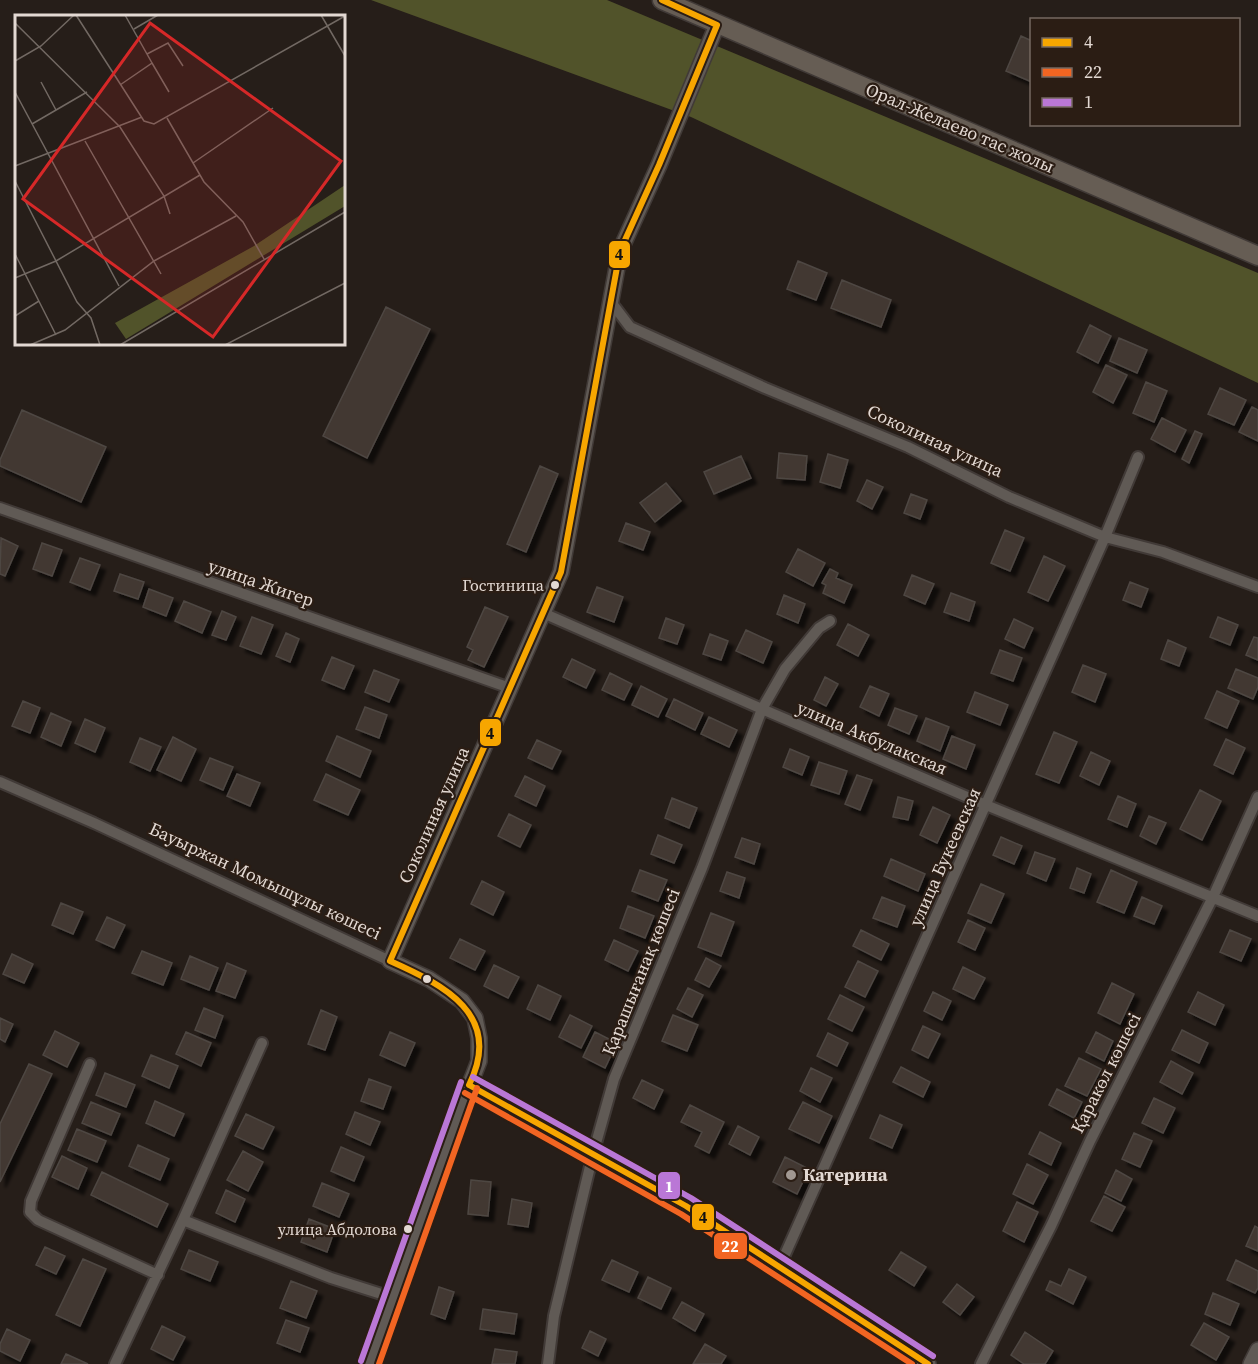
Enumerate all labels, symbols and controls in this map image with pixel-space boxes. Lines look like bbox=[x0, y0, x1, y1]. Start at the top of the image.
inset map bbox=[15, 15, 345, 345]
legend bbox=[1030, 18, 1240, 126]
text: 4 bbox=[1084, 29, 1093, 54]
text: 22 bbox=[1084, 59, 1102, 84]
street label: Орал-Желаево тас жолы bbox=[862, 76, 1058, 179]
text: 1 bbox=[1084, 89, 1093, 114]
line badge: 4 bbox=[608, 240, 631, 269]
text: 4 bbox=[615, 243, 624, 265]
street label: Соколиная улица bbox=[863, 398, 1008, 483]
street label: улица Жигер bbox=[205, 553, 317, 612]
place label: Гостиница bbox=[462, 574, 545, 596]
marker: Гостиница bbox=[549, 579, 561, 591]
street label: улица Акбулакская bbox=[793, 695, 951, 781]
line badge: 4 bbox=[479, 718, 502, 747]
text: 4 bbox=[486, 722, 495, 744]
street label: Соколиная улица bbox=[392, 742, 475, 887]
street label: улица Букеевская bbox=[903, 783, 986, 930]
street label: Бауыржан Момышұлы көшесі bbox=[145, 816, 385, 945]
street label: Қарашығанақ көшесі bbox=[595, 884, 686, 1059]
unlabelled marker bbox=[421, 973, 433, 985]
street label: Қаракөл көшесі bbox=[1065, 1008, 1147, 1137]
place label: Катерина bbox=[803, 1162, 888, 1187]
marker: Катерина bbox=[784, 1168, 798, 1182]
line badge: 1 bbox=[657, 1171, 681, 1200]
text: 1 bbox=[665, 1175, 673, 1197]
line badge: 4 bbox=[691, 1203, 715, 1231]
text: 4 bbox=[699, 1206, 708, 1228]
place label: улица Абдолова bbox=[278, 1218, 398, 1240]
marker: улица Абдолова bbox=[402, 1223, 414, 1235]
line badge: 22 bbox=[713, 1232, 748, 1260]
text: 22 bbox=[721, 1235, 739, 1257]

